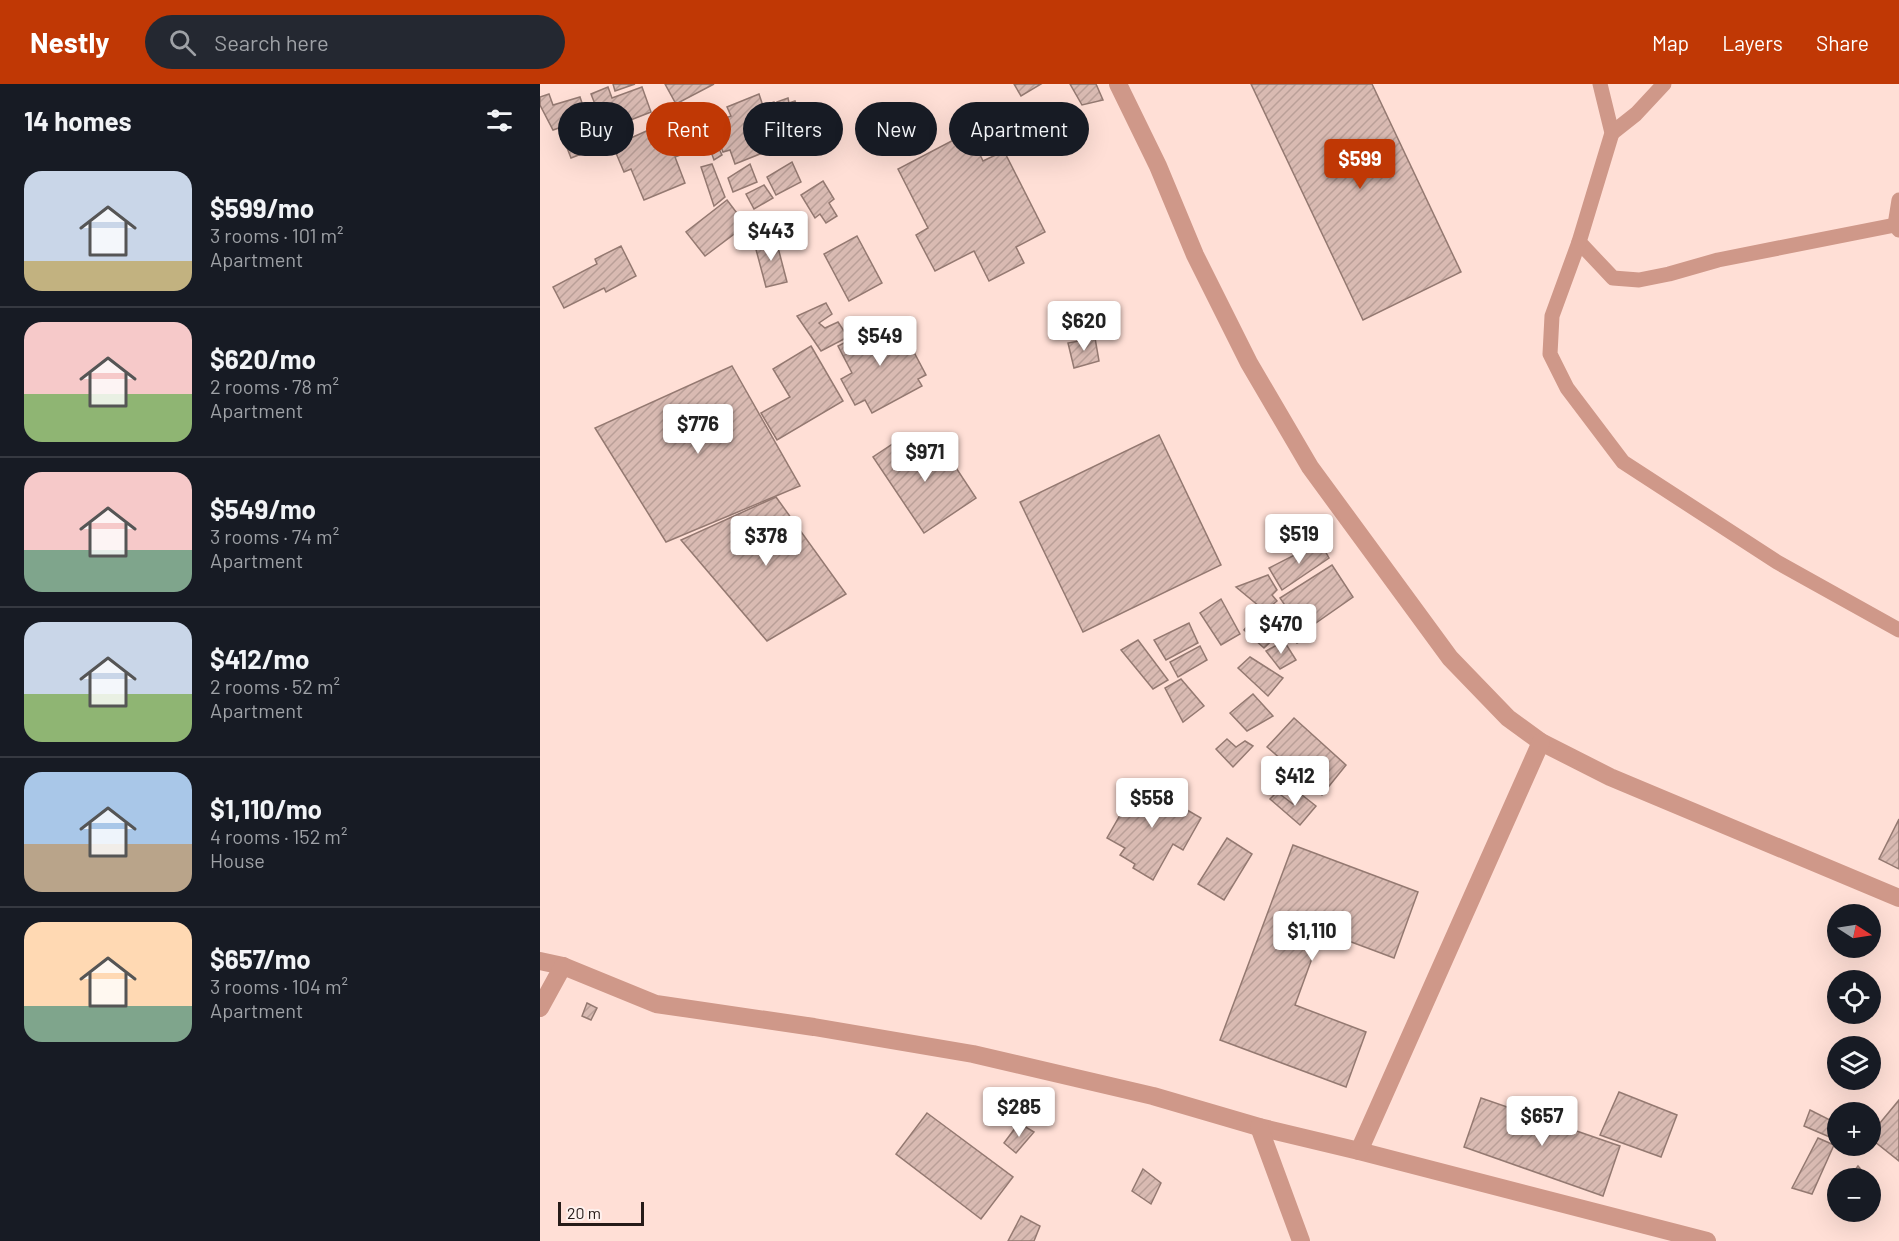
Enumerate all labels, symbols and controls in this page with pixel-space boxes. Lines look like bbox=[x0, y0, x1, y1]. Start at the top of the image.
search box bbox=[145, 15, 565, 69]
text: Nestly bbox=[30, 25, 109, 59]
icon: search bbox=[166, 26, 199, 59]
text: Search here bbox=[214, 29, 329, 55]
text: Map bbox=[1652, 30, 1689, 55]
text: Layers bbox=[1722, 30, 1783, 55]
text: Share bbox=[1816, 30, 1869, 55]
chip: Buy bbox=[558, 102, 634, 156]
chip: Rent bbox=[646, 102, 731, 156]
chip: Filters bbox=[743, 102, 843, 156]
chip: New bbox=[855, 102, 937, 156]
chip: Apartment bbox=[949, 102, 1089, 156]
icon: filters bbox=[483, 104, 516, 137]
text: 14 homes bbox=[24, 105, 131, 136]
pin: $599 bbox=[1324, 139, 1396, 190]
text: $599 bbox=[1338, 146, 1382, 170]
text: $599/mo bbox=[210, 192, 314, 223]
icon: home bbox=[72, 195, 144, 267]
pin: $443 bbox=[735, 211, 807, 262]
text: $443 bbox=[748, 218, 794, 242]
text: 3 rooms · 101 m² bbox=[210, 223, 343, 247]
text: Apartment bbox=[210, 247, 303, 271]
pin: $620 bbox=[1048, 301, 1120, 352]
text: $620 bbox=[1062, 308, 1106, 332]
pin: $549 bbox=[844, 316, 916, 367]
text: $549 bbox=[858, 323, 902, 347]
text: $620/mo bbox=[210, 343, 316, 374]
icon: home bbox=[72, 346, 144, 418]
text: 2 rooms · 78 m² bbox=[210, 374, 339, 398]
text: Apartment bbox=[210, 398, 303, 422]
pin: $776 bbox=[662, 404, 734, 455]
text: $776 bbox=[677, 411, 719, 435]
pin: $971 bbox=[889, 432, 961, 483]
text: $971 bbox=[905, 439, 945, 463]
text: $549/mo bbox=[210, 493, 316, 524]
icon: home bbox=[72, 496, 144, 568]
pin: $519 bbox=[1263, 514, 1335, 565]
pin: $378 bbox=[730, 516, 802, 567]
text: $519 bbox=[1279, 521, 1319, 545]
text: $378 bbox=[745, 523, 787, 547]
text: 3 rooms · 74 m² bbox=[210, 524, 339, 548]
text: Apartment bbox=[210, 548, 303, 572]
pin: $470 bbox=[1245, 604, 1317, 655]
text: $470 bbox=[1259, 611, 1303, 635]
text: $412/mo bbox=[210, 643, 310, 674]
icon: home bbox=[72, 646, 144, 718]
text: 2 rooms · 52 m² bbox=[210, 674, 340, 698]
text: Apartment bbox=[210, 698, 303, 722]
pin: $412 bbox=[1259, 756, 1331, 807]
text: $412 bbox=[1275, 763, 1315, 787]
pin: $558 bbox=[1116, 778, 1188, 829]
text: $558 bbox=[1130, 785, 1174, 809]
text: $1,110/mo bbox=[210, 793, 322, 824]
icon: home bbox=[72, 796, 144, 868]
text: 4 rooms · 152 m² bbox=[210, 824, 347, 848]
text: House bbox=[210, 848, 265, 872]
north arrow bbox=[1827, 904, 1881, 958]
map controls bbox=[1827, 904, 1881, 1222]
pin: $1,110 bbox=[1263, 911, 1361, 962]
text: $1,110 bbox=[1287, 918, 1337, 942]
text: $657/mo bbox=[210, 943, 311, 974]
icon: home bbox=[72, 946, 144, 1018]
button: locate bbox=[1827, 970, 1881, 1024]
text: 3 rooms · 104 m² bbox=[210, 974, 348, 998]
text: Apartment bbox=[210, 998, 303, 1022]
button: layers bbox=[1827, 1036, 1881, 1090]
pin: $285 bbox=[983, 1087, 1055, 1138]
text: $285 bbox=[997, 1094, 1041, 1118]
pin: $657 bbox=[1506, 1096, 1578, 1147]
button: + bbox=[1827, 1102, 1881, 1156]
text: $657 bbox=[1521, 1103, 1563, 1127]
button: − bbox=[1827, 1168, 1881, 1222]
scale bar bbox=[558, 1199, 644, 1226]
text: 20 m bbox=[567, 1203, 601, 1222]

